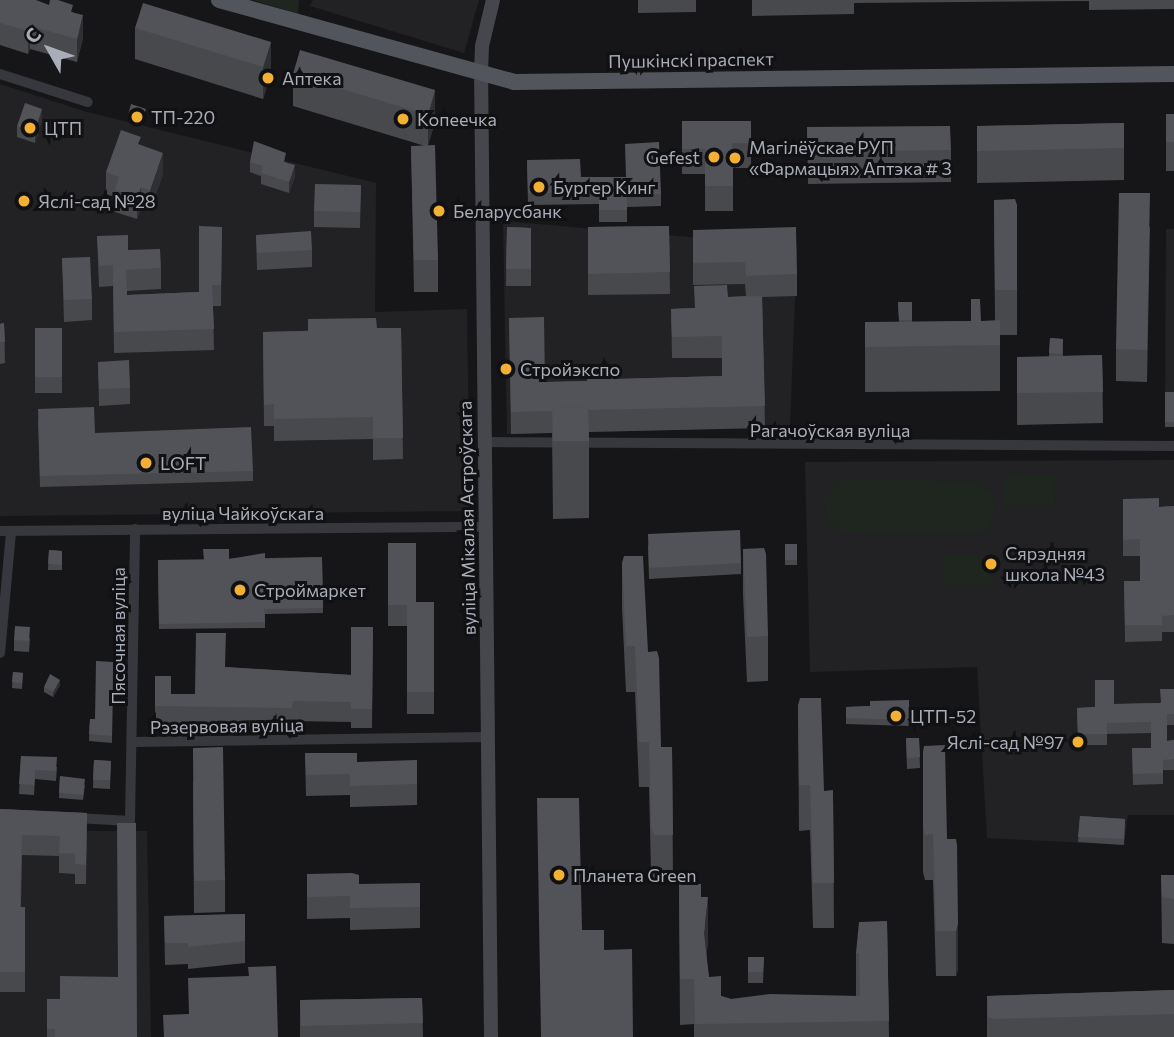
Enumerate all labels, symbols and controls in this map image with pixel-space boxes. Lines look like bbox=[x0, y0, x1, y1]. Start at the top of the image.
north arrow bbox=[14, 14, 84, 84]
text: С bbox=[20, 23, 46, 48]
street label: Пушкінскі праспект bbox=[608, 48, 774, 72]
place label: Аптека bbox=[282, 67, 341, 89]
marker: Аптека bbox=[260, 70, 276, 86]
place label: ТП-220 bbox=[151, 106, 215, 128]
place label: Копеечка bbox=[417, 108, 497, 130]
marker: ТП-220 bbox=[129, 109, 145, 125]
marker: Копеечка bbox=[395, 111, 411, 127]
place label: ЦТП bbox=[44, 117, 82, 139]
marker: ЦТП bbox=[22, 120, 38, 136]
place label: Магілёўскае РУП «Фармацыя» Аптэка # 3 bbox=[749, 137, 952, 180]
place label: Gefest bbox=[646, 146, 700, 168]
marker: Gefest bbox=[706, 149, 722, 165]
marker: Магілёўскае РУП «Фармацыя» Аптэка # 3 bbox=[727, 150, 743, 166]
place label: Бургер Кинг bbox=[553, 176, 655, 198]
marker: Бургер Кинг bbox=[531, 179, 547, 195]
place label: Яслі-сад №28 bbox=[38, 190, 156, 212]
marker: Яслі-сад №28 bbox=[16, 193, 32, 209]
place label: Беларусбанк bbox=[453, 200, 562, 222]
marker: Беларусбанк bbox=[431, 203, 447, 219]
place label: Стройэкспо bbox=[520, 358, 620, 380]
marker: Стройэкспо bbox=[498, 361, 514, 377]
street label: вуліца Мікалая Астроўскага bbox=[454, 401, 480, 635]
street label: Рагачоўская вуліца bbox=[750, 419, 910, 441]
place label: LOFT bbox=[160, 452, 207, 474]
marker: LOFT bbox=[138, 455, 154, 471]
street label: вуліца Чайкоўскага bbox=[162, 502, 324, 524]
place label: Сярэдняя школа №43 bbox=[1005, 543, 1105, 586]
marker: Сярэдняя школа №43 bbox=[983, 556, 999, 572]
street label: Пясочная вуліца bbox=[107, 567, 129, 705]
place label: Строймаркет bbox=[254, 579, 366, 601]
marker: Строймаркет bbox=[232, 582, 248, 598]
place label: ЦТП-52 bbox=[910, 705, 976, 727]
marker: ЦТП-52 bbox=[888, 708, 904, 724]
street label: Рэзервовая вуліца bbox=[150, 714, 304, 738]
place label: Яслі-сад №97 bbox=[947, 731, 1064, 753]
marker: Яслі-сад №97 bbox=[1070, 734, 1086, 750]
place label: Планета Green bbox=[573, 864, 697, 886]
marker: Планета Green bbox=[551, 867, 567, 883]

